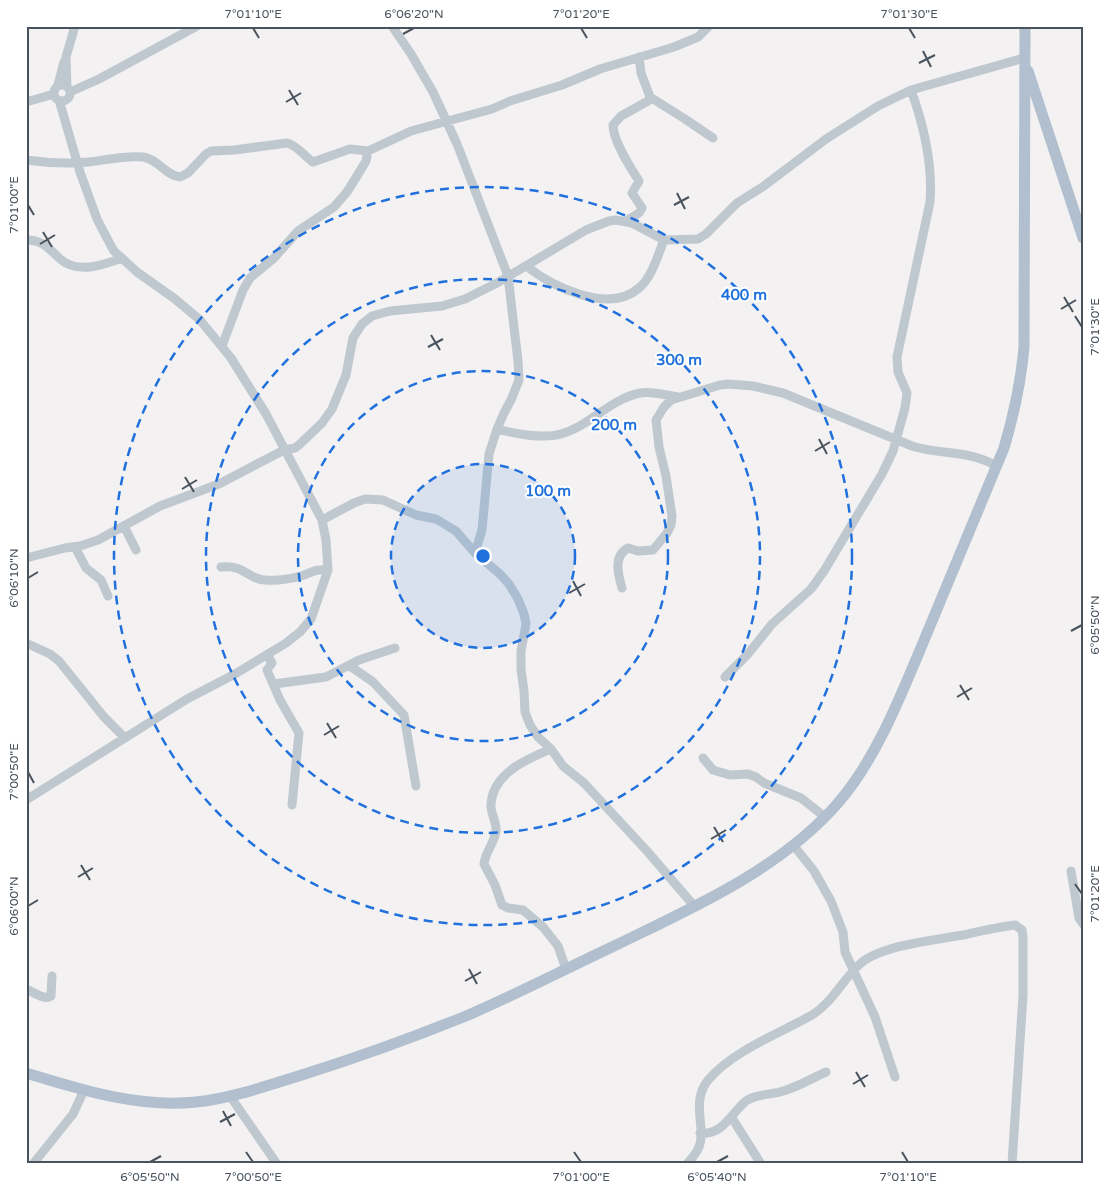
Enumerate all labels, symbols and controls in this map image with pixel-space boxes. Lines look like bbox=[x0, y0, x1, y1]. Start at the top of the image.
text: 7°01'10"E bbox=[224, 7, 282, 21]
text: 6°06'20"N bbox=[384, 7, 444, 21]
text: 7°01'20"E bbox=[552, 7, 610, 21]
text: 7°01'30"E bbox=[880, 7, 938, 21]
text: 7°01'00"E bbox=[7, 176, 21, 234]
text: 400 m bbox=[721, 286, 767, 304]
text: 7°01'30"E bbox=[1088, 298, 1102, 356]
text: 300 m bbox=[656, 351, 702, 369]
text: 200 m bbox=[591, 416, 637, 434]
text: 100 m bbox=[525, 482, 571, 500]
centre of rings bbox=[474, 547, 492, 565]
text: 6°06'10"N bbox=[7, 548, 21, 608]
text: 6°05'50"N bbox=[1088, 595, 1102, 655]
text: 7°00'50"E bbox=[7, 743, 21, 801]
text: 7°01'20"E bbox=[1088, 865, 1102, 923]
text: 6°06'00"N bbox=[7, 876, 21, 936]
text: 6°05'50"N bbox=[120, 1170, 180, 1184]
text: 7°00'50"E bbox=[224, 1170, 282, 1184]
text: 7°01'00"E bbox=[552, 1170, 610, 1184]
text: 6°05'40"N bbox=[687, 1170, 747, 1184]
text: 7°01'10"E bbox=[879, 1170, 937, 1184]

